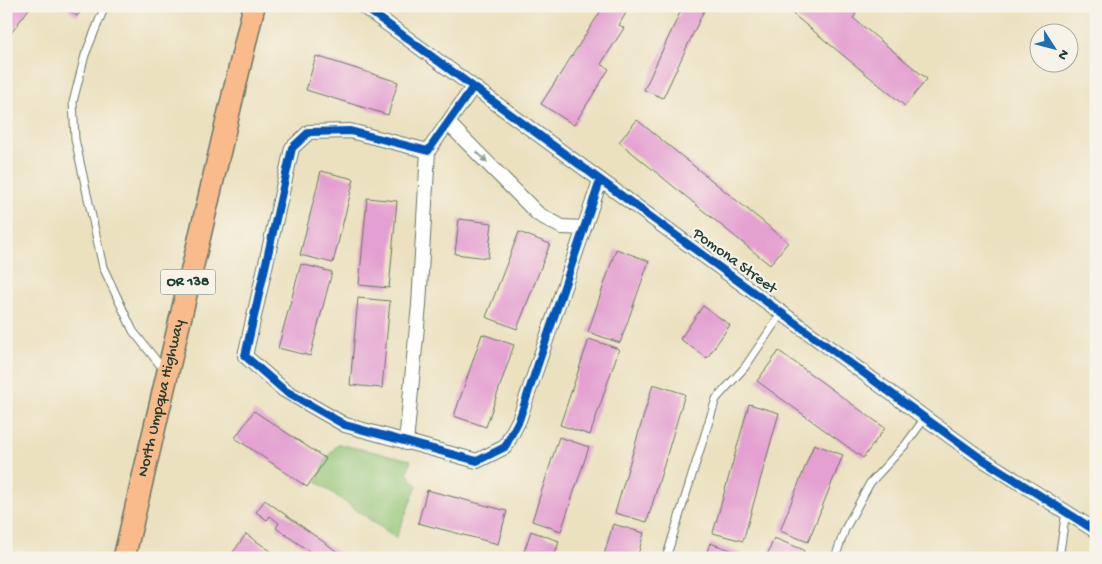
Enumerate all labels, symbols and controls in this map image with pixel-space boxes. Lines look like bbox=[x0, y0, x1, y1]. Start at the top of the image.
north arrow bbox=[1030, 22, 1080, 72]
text: N bbox=[1053, 45, 1072, 63]
one-way arrow bbox=[476, 151, 488, 163]
street label: Pomona Street bbox=[687, 224, 781, 300]
road number: OR 138 bbox=[160, 270, 216, 294]
street label: North Umpqua Highway bbox=[134, 318, 189, 479]

